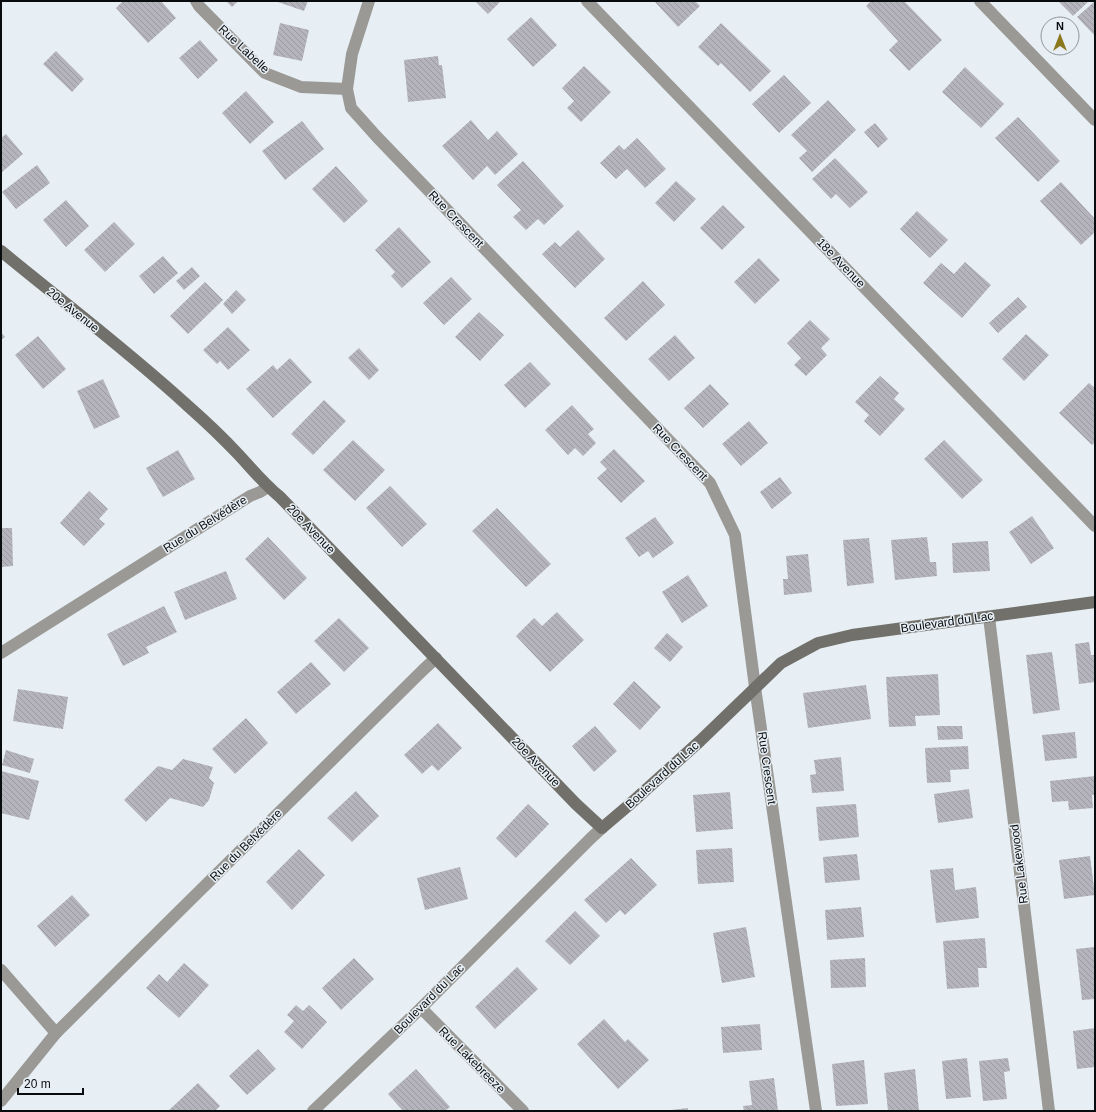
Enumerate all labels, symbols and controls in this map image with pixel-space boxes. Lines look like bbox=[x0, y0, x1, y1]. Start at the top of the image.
north arrow bbox=[1040, 16, 1080, 56]
text: N bbox=[1056, 20, 1064, 32]
street label: Rue Labelle bbox=[216, 22, 272, 76]
street label: Rue Crescent bbox=[425, 188, 487, 251]
street label: 18e Avenue bbox=[814, 235, 868, 291]
street label: 20e Avenue bbox=[44, 285, 102, 336]
street label: Rue Crescent bbox=[649, 421, 711, 484]
street label: Rue du Belvédère bbox=[161, 492, 250, 555]
street label: 20e Avenue bbox=[284, 501, 338, 557]
street label: Boulevard du Lac bbox=[900, 609, 994, 635]
street label: Rue Crescent bbox=[755, 731, 779, 806]
street label: 20e Avenue bbox=[509, 734, 563, 790]
street label: Boulevard du Lac bbox=[623, 739, 701, 811]
street label: Rue du Belvédère bbox=[207, 806, 285, 884]
street label: Rue Lakewood bbox=[1007, 823, 1031, 905]
street label: Boulevard du Lac bbox=[391, 961, 467, 1037]
street label: Rue Lakebreeze bbox=[436, 1024, 508, 1096]
scale bar bbox=[18, 1070, 83, 1096]
text: 20 m bbox=[24, 1077, 51, 1091]

